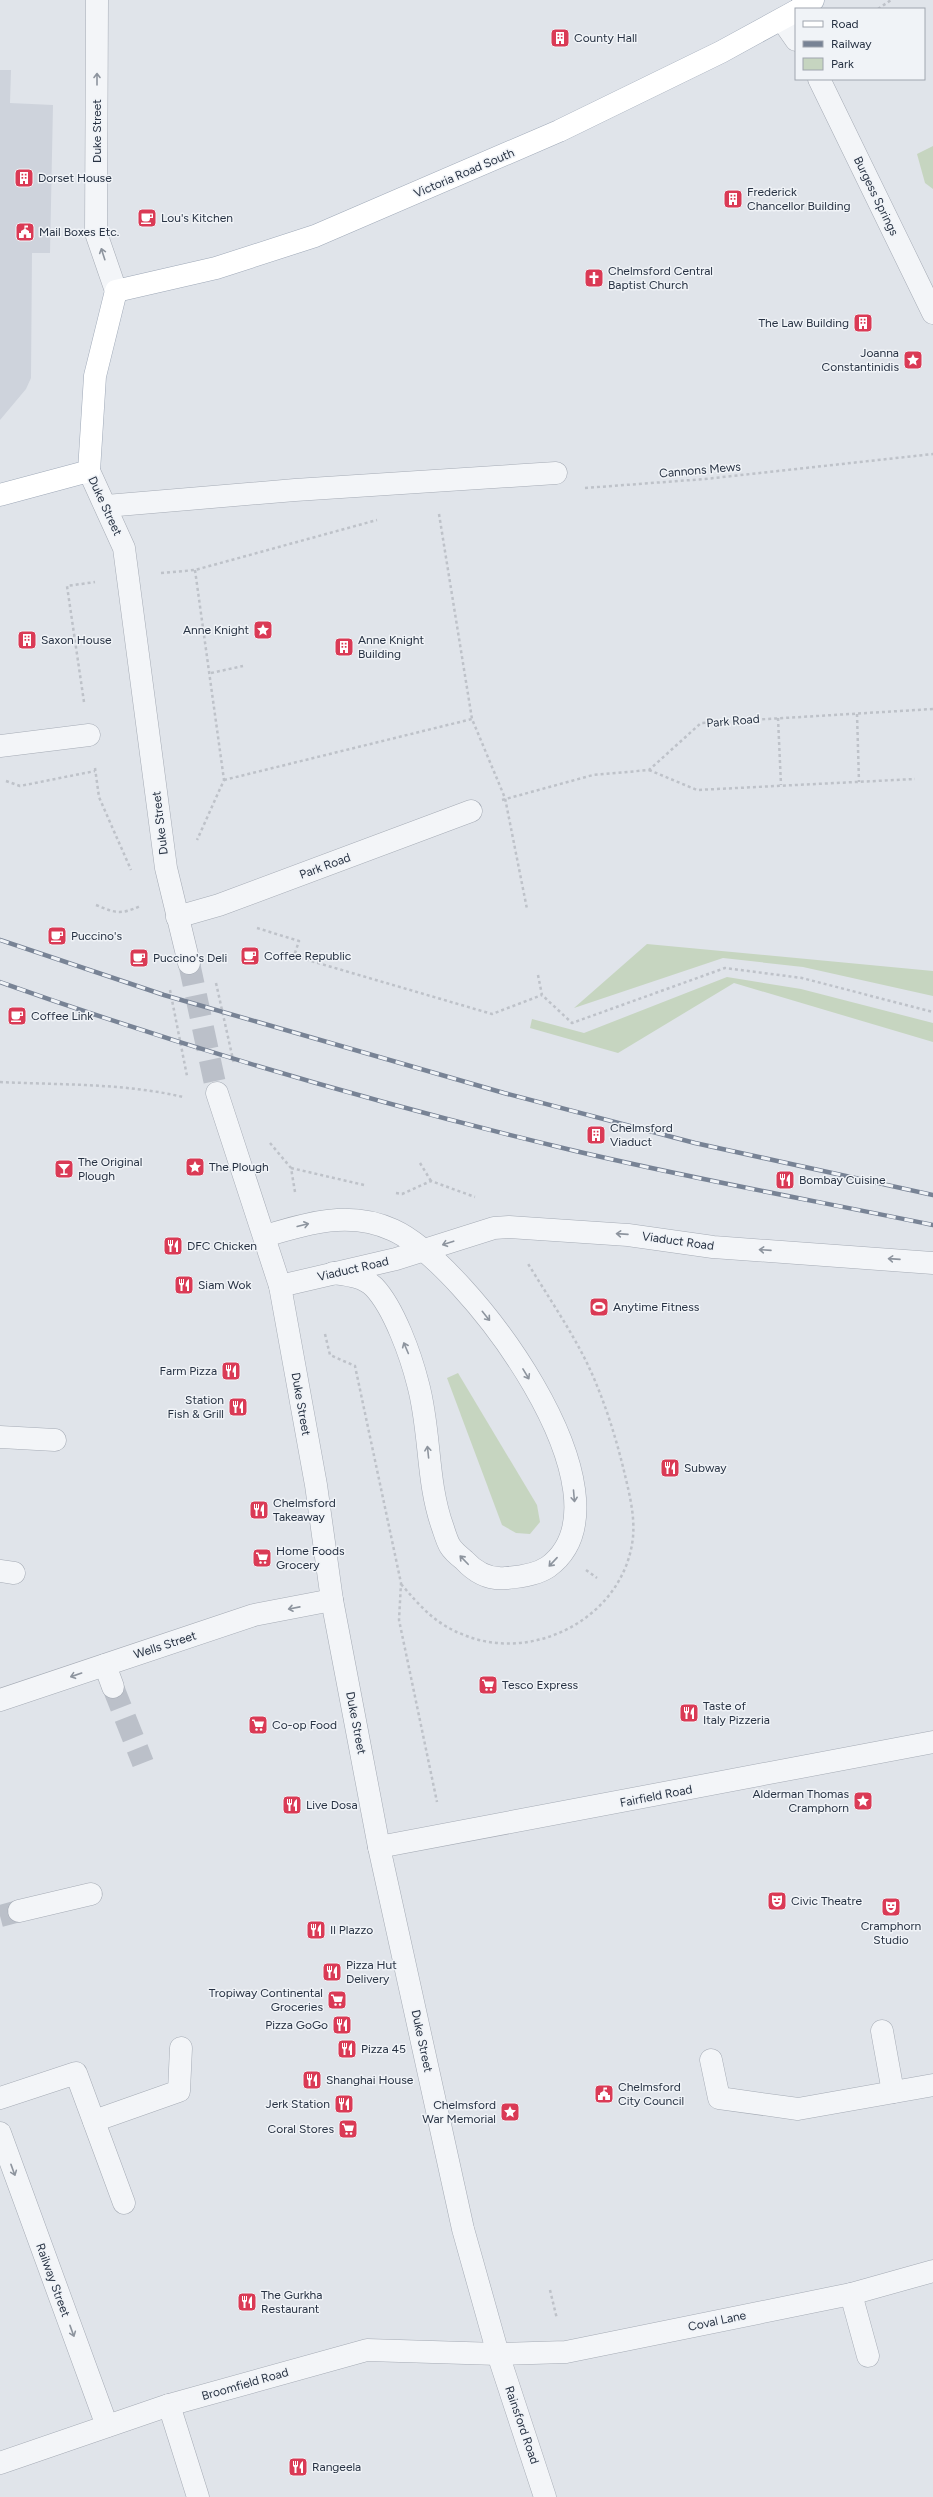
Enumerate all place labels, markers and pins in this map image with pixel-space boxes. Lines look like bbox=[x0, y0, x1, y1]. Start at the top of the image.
building icon: County Hall bbox=[549, 27, 571, 49]
place label: County Hall bbox=[574, 31, 637, 45]
building icon: Dorset House bbox=[13, 167, 35, 189]
place label: Dorset House bbox=[38, 171, 112, 185]
place label: Frederick Chancellor Building bbox=[747, 185, 850, 213]
building icon: Frederick Chancellor Building bbox=[722, 188, 744, 210]
cafe icon: Lou's Kitchen bbox=[136, 207, 158, 229]
place label: Lou's Kitchen bbox=[161, 211, 233, 225]
public building icon: Mail Boxes Etc. bbox=[14, 221, 36, 243]
place label: Mail Boxes Etc. bbox=[39, 225, 119, 239]
place label: Chelmsford Central Baptist Church bbox=[608, 264, 713, 292]
church icon: Chelmsford Central Baptist Church bbox=[583, 267, 605, 289]
building icon: The Law Building bbox=[852, 312, 874, 334]
place label: The Law Building bbox=[759, 316, 849, 330]
place label: Joanna Constantinidis bbox=[822, 346, 899, 374]
place icon: Joanna Constantinidis bbox=[902, 349, 924, 371]
place icon: Anne Knight bbox=[252, 619, 274, 641]
place label: Anne Knight bbox=[183, 623, 249, 637]
building icon: Saxon House bbox=[16, 629, 38, 651]
place label: Saxon House bbox=[41, 633, 112, 647]
place label: Anne Knight Building bbox=[358, 633, 425, 661]
building icon: Anne Knight Building bbox=[333, 636, 355, 658]
cafe icon: Puccino's bbox=[46, 925, 68, 947]
place label: Puccino's bbox=[71, 929, 122, 943]
cafe icon: Coffee Republic bbox=[239, 945, 261, 967]
cafe icon: Puccino's Deli bbox=[128, 947, 150, 969]
place label: Coffee Republic bbox=[264, 949, 352, 963]
place label: Puccino's Deli bbox=[153, 951, 227, 965]
cafe icon: Coffee Link bbox=[6, 1005, 28, 1027]
place label: Coffee Link bbox=[31, 1009, 93, 1023]
place label: Chelmsford Viaduct bbox=[610, 1121, 673, 1149]
building icon: Chelmsford Viaduct bbox=[585, 1124, 607, 1146]
place label: The Original Plough bbox=[78, 1155, 142, 1183]
place icon: The Plough bbox=[184, 1156, 206, 1178]
bar icon: The Original Plough bbox=[53, 1158, 75, 1180]
place label: The Plough bbox=[209, 1160, 269, 1174]
restaurant icon: Bombay Cuisine bbox=[774, 1169, 796, 1191]
place label: Bombay Cuisine bbox=[799, 1173, 886, 1187]
restaurant icon: DFC Chicken bbox=[162, 1235, 184, 1257]
place label: DFC Chicken bbox=[187, 1239, 257, 1253]
restaurant icon: Siam Wok bbox=[173, 1274, 195, 1296]
place label: Siam Wok bbox=[198, 1278, 251, 1292]
sports icon: Anytime Fitness bbox=[588, 1296, 610, 1318]
place label: Anytime Fitness bbox=[613, 1300, 700, 1314]
restaurant icon: Farm Pizza bbox=[220, 1360, 242, 1382]
place label: Farm Pizza bbox=[160, 1364, 217, 1378]
place label: Station Fish & Grill bbox=[168, 1393, 224, 1421]
restaurant icon: Station Fish & Grill bbox=[227, 1396, 249, 1418]
restaurant icon: Subway bbox=[659, 1457, 681, 1479]
place label: Subway bbox=[684, 1461, 727, 1475]
place label: Chelmsford Takeaway bbox=[273, 1496, 336, 1524]
restaurant icon: Chelmsford Takeaway bbox=[248, 1499, 270, 1521]
place label: Home Foods Grocery bbox=[276, 1544, 345, 1572]
supermarket icon: Home Foods Grocery bbox=[251, 1547, 273, 1569]
supermarket icon: Tesco Express bbox=[477, 1674, 499, 1696]
place label: Tesco Express bbox=[502, 1678, 579, 1692]
place label: Taste of Italy Pizzeria bbox=[703, 1699, 770, 1727]
restaurant icon: Taste of Italy Pizzeria bbox=[678, 1702, 700, 1724]
supermarket icon: Co-op Food bbox=[247, 1714, 269, 1736]
place label: Co-op Food bbox=[272, 1718, 337, 1732]
place label: Alderman Thomas Cramphorn bbox=[752, 1787, 849, 1815]
place icon: Alderman Thomas Cramphorn bbox=[852, 1790, 874, 1812]
restaurant icon: Live Dosa bbox=[281, 1794, 303, 1816]
place label: Live Dosa bbox=[306, 1798, 358, 1812]
theatre icon: Civic Theatre bbox=[766, 1890, 788, 1912]
place label: Civic Theatre bbox=[791, 1894, 863, 1908]
theatre icon: Cramphorn Studio bbox=[880, 1896, 902, 1918]
restaurant icon: Il Plazzo bbox=[305, 1919, 327, 1941]
place label: Cramphorn Studio bbox=[861, 1919, 922, 1947]
place label: Il Plazzo bbox=[330, 1923, 373, 1937]
place label: Pizza Hut Delivery bbox=[346, 1958, 397, 1986]
restaurant icon: Pizza Hut Delivery bbox=[321, 1961, 343, 1983]
place label: Tropiway Continental Groceries bbox=[209, 1986, 323, 2014]
supermarket icon: Tropiway Continental Groceries bbox=[326, 1989, 348, 2011]
restaurant icon: Pizza GoGo bbox=[331, 2014, 353, 2036]
place label: Pizza GoGo bbox=[265, 2018, 328, 2032]
restaurant icon: Pizza 45 bbox=[336, 2038, 358, 2060]
place label: Pizza 45 bbox=[361, 2042, 406, 2056]
restaurant icon: Shanghai House bbox=[301, 2069, 323, 2091]
place label: Shanghai House bbox=[326, 2073, 414, 2087]
place label: Chelmsford City Council bbox=[618, 2080, 684, 2108]
public building icon: Chelmsford City Council bbox=[593, 2083, 615, 2105]
restaurant icon: Jerk Station bbox=[333, 2093, 355, 2115]
place label: Jerk Station bbox=[265, 2097, 330, 2111]
place label: Chelmsford War Memorial bbox=[422, 2098, 496, 2126]
place icon: Chelmsford War Memorial bbox=[499, 2101, 521, 2123]
supermarket icon: Coral Stores bbox=[337, 2118, 359, 2140]
place label: Coral Stores bbox=[268, 2122, 334, 2136]
place label: The Gurkha Restaurant bbox=[261, 2288, 322, 2316]
restaurant icon: The Gurkha Restaurant bbox=[236, 2291, 258, 2313]
restaurant icon: Rangeela bbox=[287, 2456, 309, 2478]
place label: Rangeela bbox=[312, 2460, 361, 2474]

